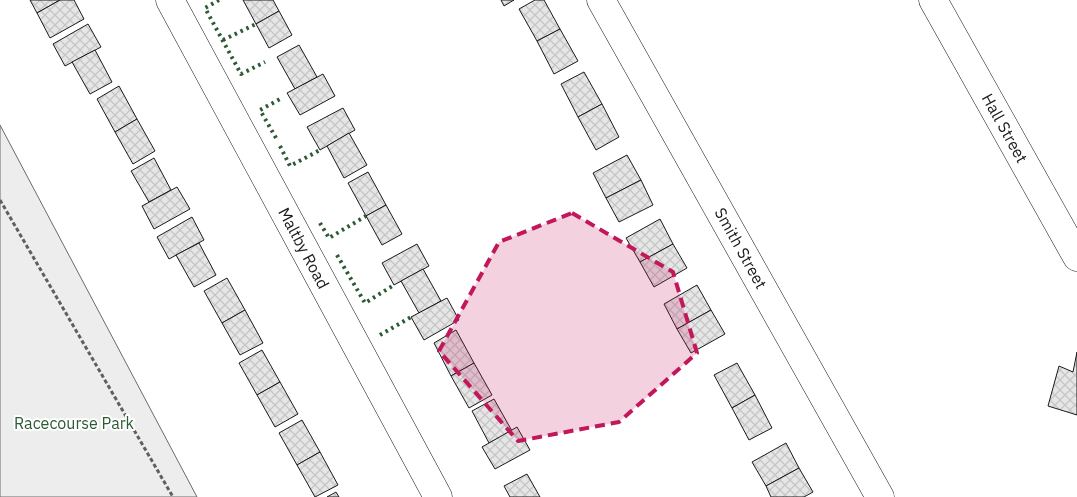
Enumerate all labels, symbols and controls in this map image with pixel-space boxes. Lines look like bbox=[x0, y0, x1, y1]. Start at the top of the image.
street label: Hall Street bbox=[978, 90, 1032, 166]
street label: Maltby Road bbox=[274, 204, 334, 292]
street label: Smith Street bbox=[711, 204, 771, 292]
park label: Racecourse Park bbox=[14, 413, 135, 433]

